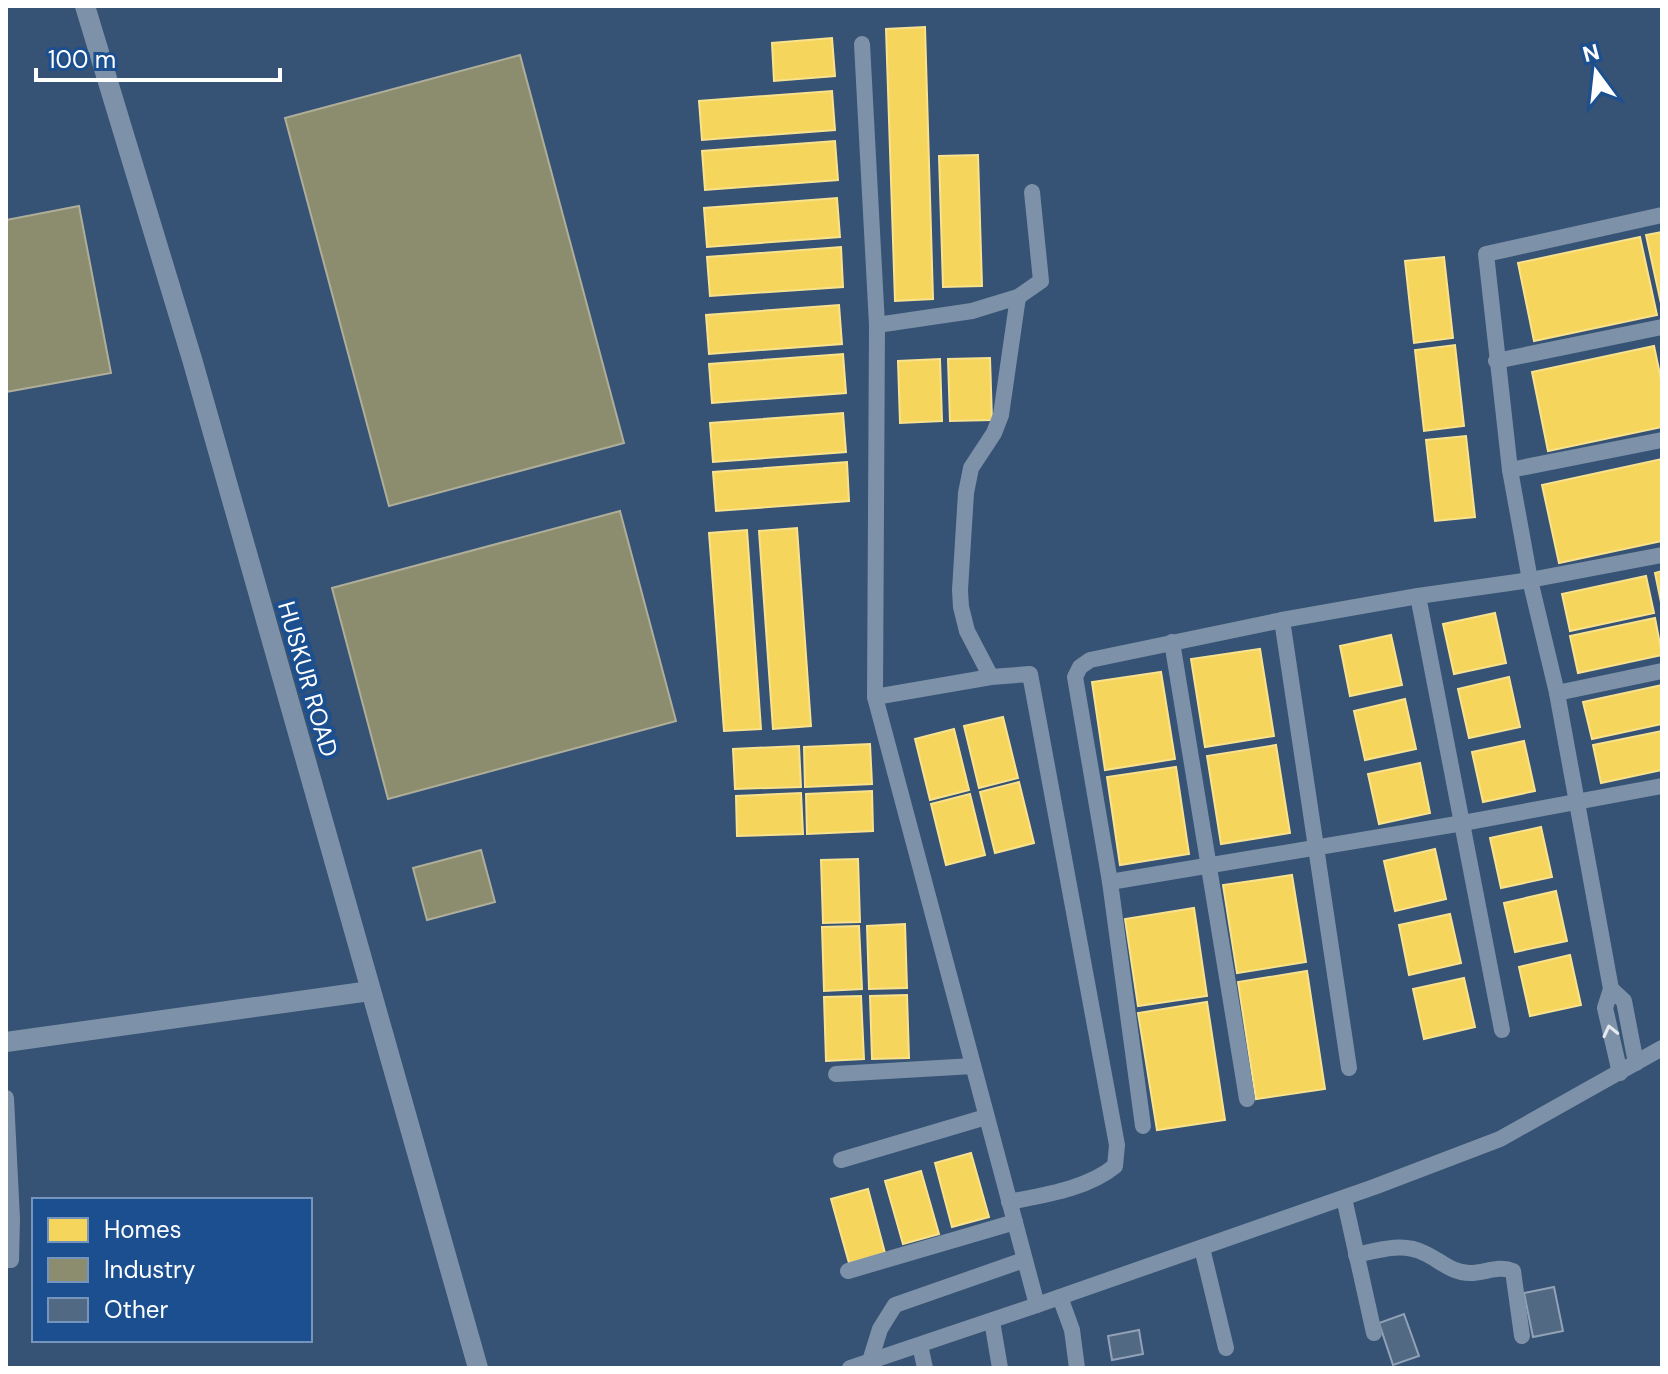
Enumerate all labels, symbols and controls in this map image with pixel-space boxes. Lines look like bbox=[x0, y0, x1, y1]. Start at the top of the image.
scale bar bbox=[36, 32, 280, 82]
north arrow bbox=[1556, 32, 1636, 112]
text: N bbox=[1579, 37, 1602, 69]
text: 100 m bbox=[48, 44, 116, 75]
street label: HUSKUR ROAD bbox=[271, 598, 345, 760]
one-way arrow bbox=[1602, 1024, 1619, 1038]
legend bbox=[32, 1198, 312, 1342]
text: Homes bbox=[104, 1214, 182, 1245]
text: Industry bbox=[104, 1254, 195, 1285]
text: Other bbox=[104, 1294, 168, 1325]

